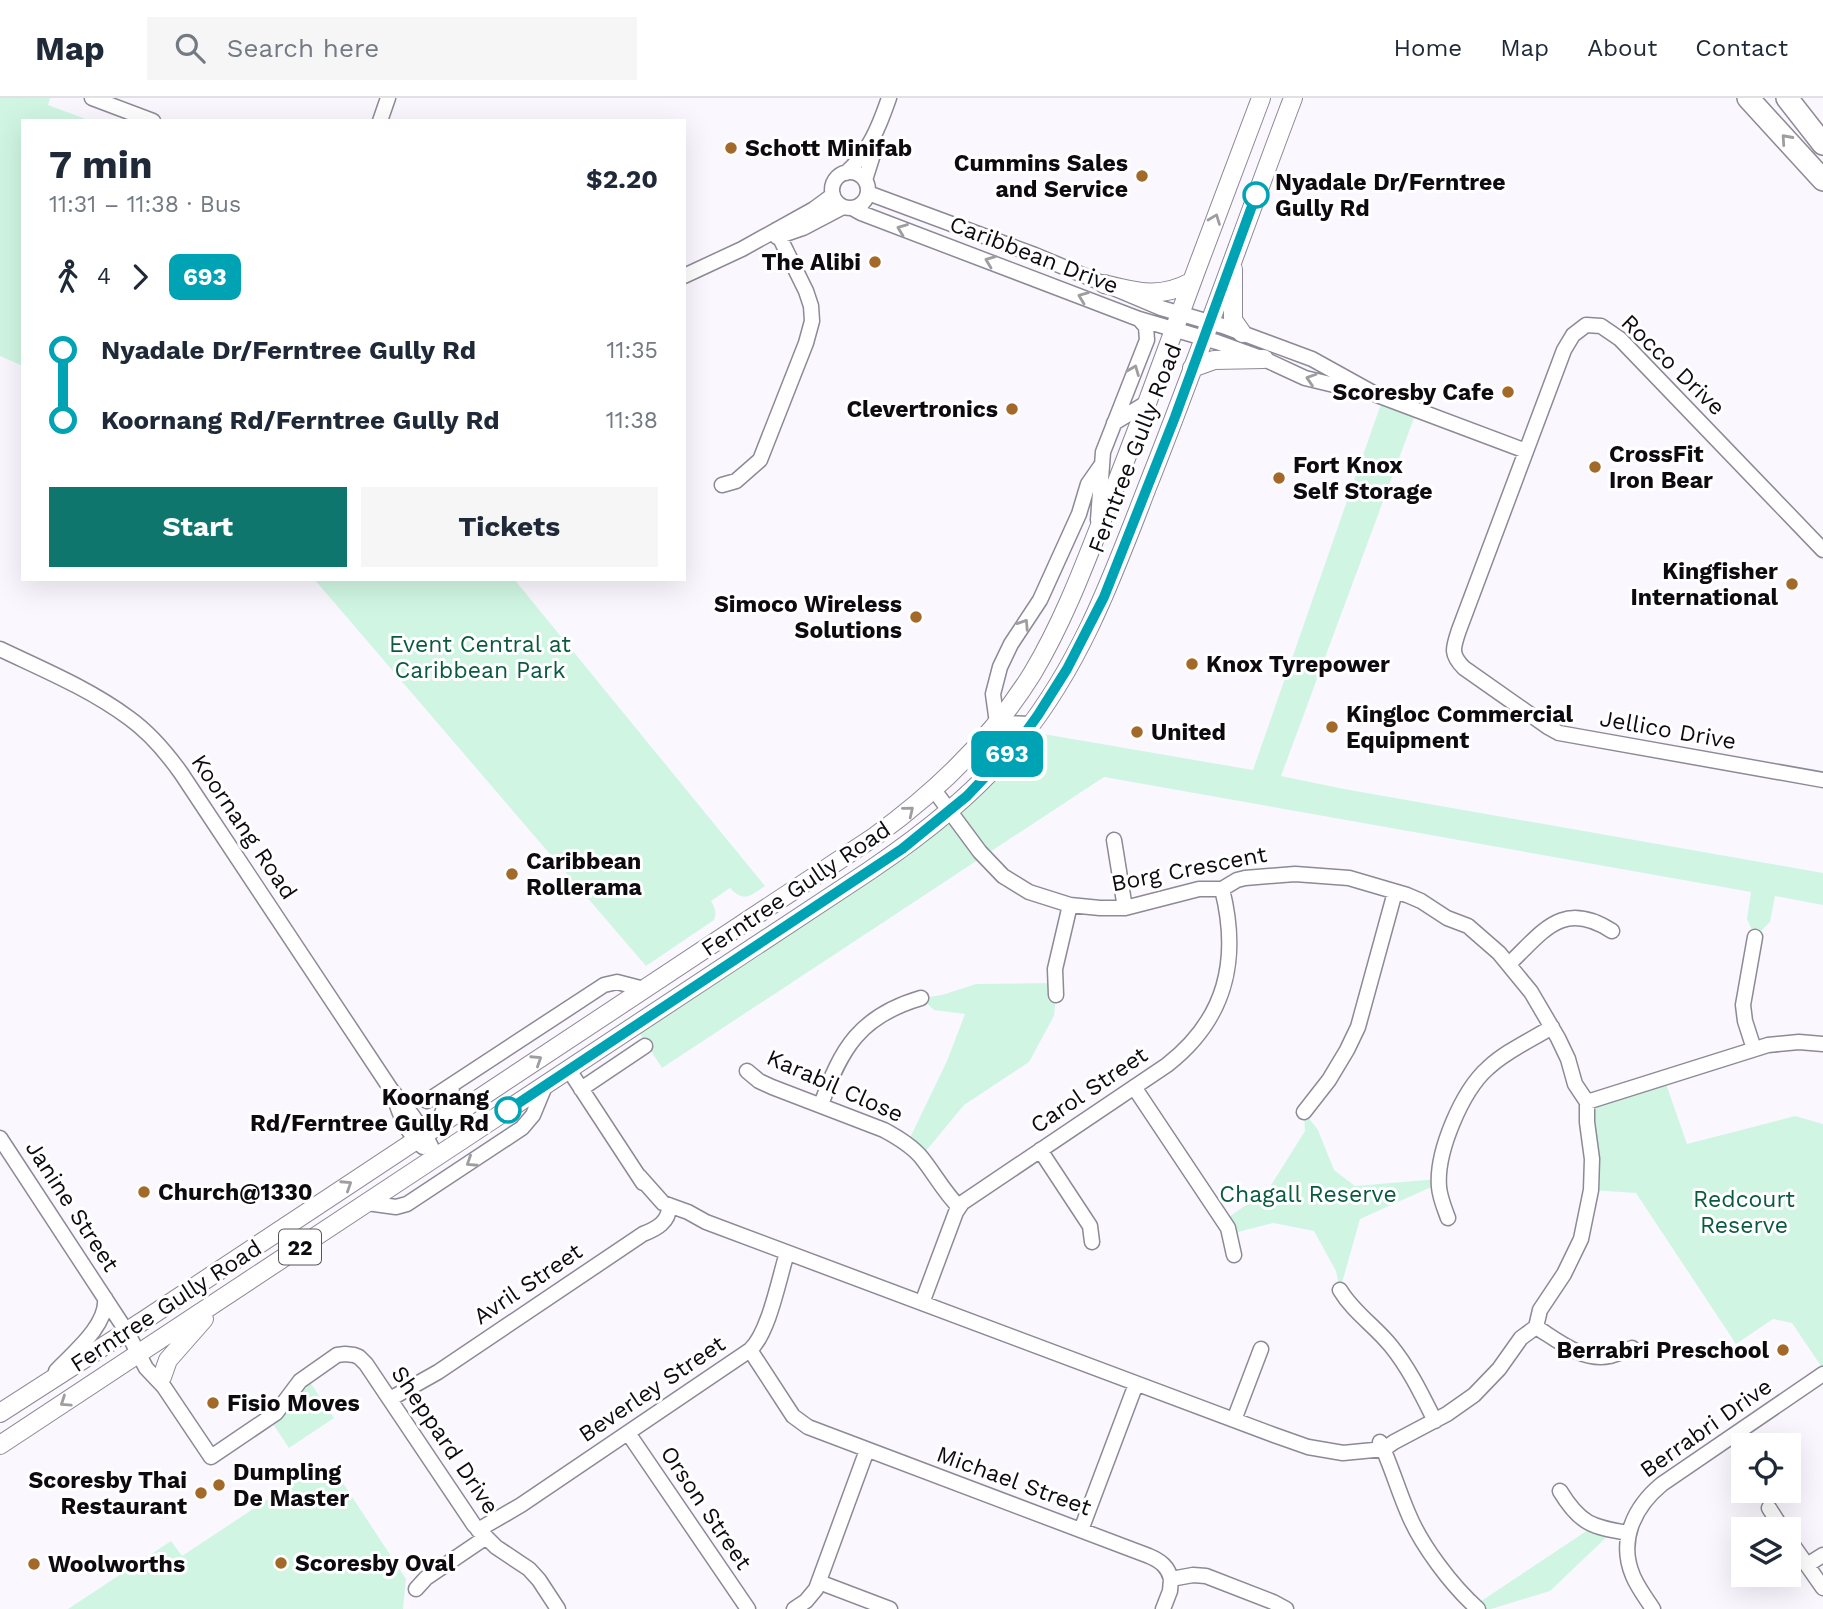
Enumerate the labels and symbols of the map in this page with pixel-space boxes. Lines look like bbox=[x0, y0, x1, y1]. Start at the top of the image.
one-way arrow bbox=[1782, 134, 1794, 147]
place label: Schott Minifab bbox=[745, 135, 912, 162]
marker: Schott Minifab bbox=[723, 140, 739, 156]
place label: Cummins Sales and Service bbox=[954, 150, 1128, 203]
marker: Cummins Sales and Service bbox=[1134, 168, 1150, 184]
place label: Nyadale Dr/Ferntree Gully Rd bbox=[1275, 169, 1506, 222]
marker: Nyadale Dr/Ferntree Gully Rd bbox=[1243, 182, 1269, 208]
street label: Caribbean Drive bbox=[946, 210, 1122, 300]
one-way arrow bbox=[1207, 213, 1221, 225]
one-way arrow bbox=[897, 223, 909, 237]
place label: The Alibi bbox=[762, 249, 861, 276]
marker: The Alibi bbox=[867, 254, 883, 270]
one-way arrow bbox=[984, 256, 996, 270]
one-way arrow bbox=[1077, 292, 1089, 306]
street label: Rocco Drive bbox=[1616, 309, 1730, 421]
street label: Ferntree Gully Road bbox=[1083, 339, 1187, 557]
one-way arrow bbox=[1126, 365, 1140, 377]
one-way arrow bbox=[1305, 373, 1318, 387]
place label: Scoresby Cafe bbox=[1333, 379, 1494, 406]
marker: Scoresby Cafe bbox=[1500, 384, 1516, 400]
place label: Clevertronics bbox=[846, 396, 998, 423]
marker: Clevertronics bbox=[1004, 401, 1020, 417]
place label: CrossFit Iron Bear bbox=[1609, 441, 1713, 494]
place label: Fort Knox Self Storage bbox=[1293, 452, 1433, 505]
marker: CrossFit Iron Bear bbox=[1587, 459, 1603, 475]
marker: Fort Knox Self Storage bbox=[1271, 470, 1287, 486]
place label: Kingfisher International bbox=[1631, 558, 1778, 611]
marker: Kingfisher International bbox=[1784, 576, 1800, 592]
place label: Simoco Wireless Solutions bbox=[714, 591, 902, 644]
marker: Simoco Wireless Solutions bbox=[908, 609, 924, 625]
one-way arrow bbox=[1016, 618, 1029, 631]
park label: Event Central at Caribbean Park bbox=[389, 631, 571, 684]
place label: Knox Tyrepower bbox=[1206, 651, 1390, 678]
marker: Knox Tyrepower bbox=[1184, 656, 1200, 672]
place label: Kingloc Commercial Equipment bbox=[1346, 701, 1574, 754]
street label: Jellico Drive bbox=[1598, 705, 1738, 755]
place label: United bbox=[1151, 719, 1226, 746]
marker: Kingloc Commercial Equipment bbox=[1324, 719, 1340, 735]
marker: United bbox=[1129, 724, 1145, 740]
line badge: 693 bbox=[967, 731, 1047, 777]
street label: Koornang Road bbox=[186, 749, 302, 905]
one-way arrow bbox=[901, 807, 914, 819]
street label: Ferntree Gully Road bbox=[696, 816, 896, 962]
street label: Borg Crescent bbox=[1109, 841, 1269, 897]
place label: Caribbean Rollerama bbox=[526, 848, 643, 901]
marker: Caribbean Rollerama bbox=[504, 866, 520, 882]
street label: Carol Street bbox=[1026, 1041, 1153, 1139]
street label: Karabil Close bbox=[763, 1044, 907, 1128]
one-way arrow bbox=[529, 1056, 542, 1068]
place label: Koornang Rd/Ferntree Gully Rd bbox=[250, 1084, 489, 1137]
marker: Koornang Rd/Ferntree Gully Rd bbox=[495, 1097, 521, 1123]
street label: Janine Street bbox=[20, 1136, 125, 1277]
one-way arrow bbox=[465, 1154, 478, 1167]
place label: Church@1330 bbox=[158, 1179, 313, 1206]
one-way arrow bbox=[339, 1181, 352, 1193]
park label: Chagall Reserve bbox=[1219, 1181, 1397, 1208]
marker: Church@1330 bbox=[136, 1184, 152, 1200]
park label: Redcourt Reserve bbox=[1693, 1186, 1795, 1239]
road number: 22 bbox=[279, 1230, 321, 1264]
street label: Ferntree Gully Road bbox=[65, 1234, 267, 1378]
street label: Avril Street bbox=[469, 1238, 588, 1330]
street label: Beverley Street bbox=[574, 1330, 731, 1448]
place label: Berrabri Preschool bbox=[1556, 1337, 1769, 1364]
marker: Berrabri Preschool bbox=[1775, 1342, 1791, 1358]
street label: Sheppard Drive bbox=[386, 1361, 504, 1519]
street label: Berrabri Drive bbox=[1635, 1373, 1777, 1483]
place label: Fisio Moves bbox=[227, 1390, 360, 1417]
one-way arrow bbox=[59, 1394, 72, 1407]
marker: Fisio Moves bbox=[205, 1395, 221, 1411]
street label: Orson Street bbox=[655, 1441, 757, 1575]
street label: Michael Street bbox=[933, 1441, 1095, 1522]
place label: Dumpling De Master bbox=[233, 1459, 349, 1512]
place label: Scoresby Thai Restaurant bbox=[29, 1467, 187, 1520]
marker: Dumpling De Master bbox=[211, 1477, 227, 1493]
marker: Scoresby Thai Restaurant bbox=[193, 1485, 209, 1501]
place label: Scoresby Oval bbox=[295, 1550, 456, 1577]
place label: Woolworths bbox=[48, 1551, 185, 1578]
marker: Scoresby Oval bbox=[273, 1555, 289, 1571]
marker: Woolworths bbox=[26, 1556, 42, 1572]

